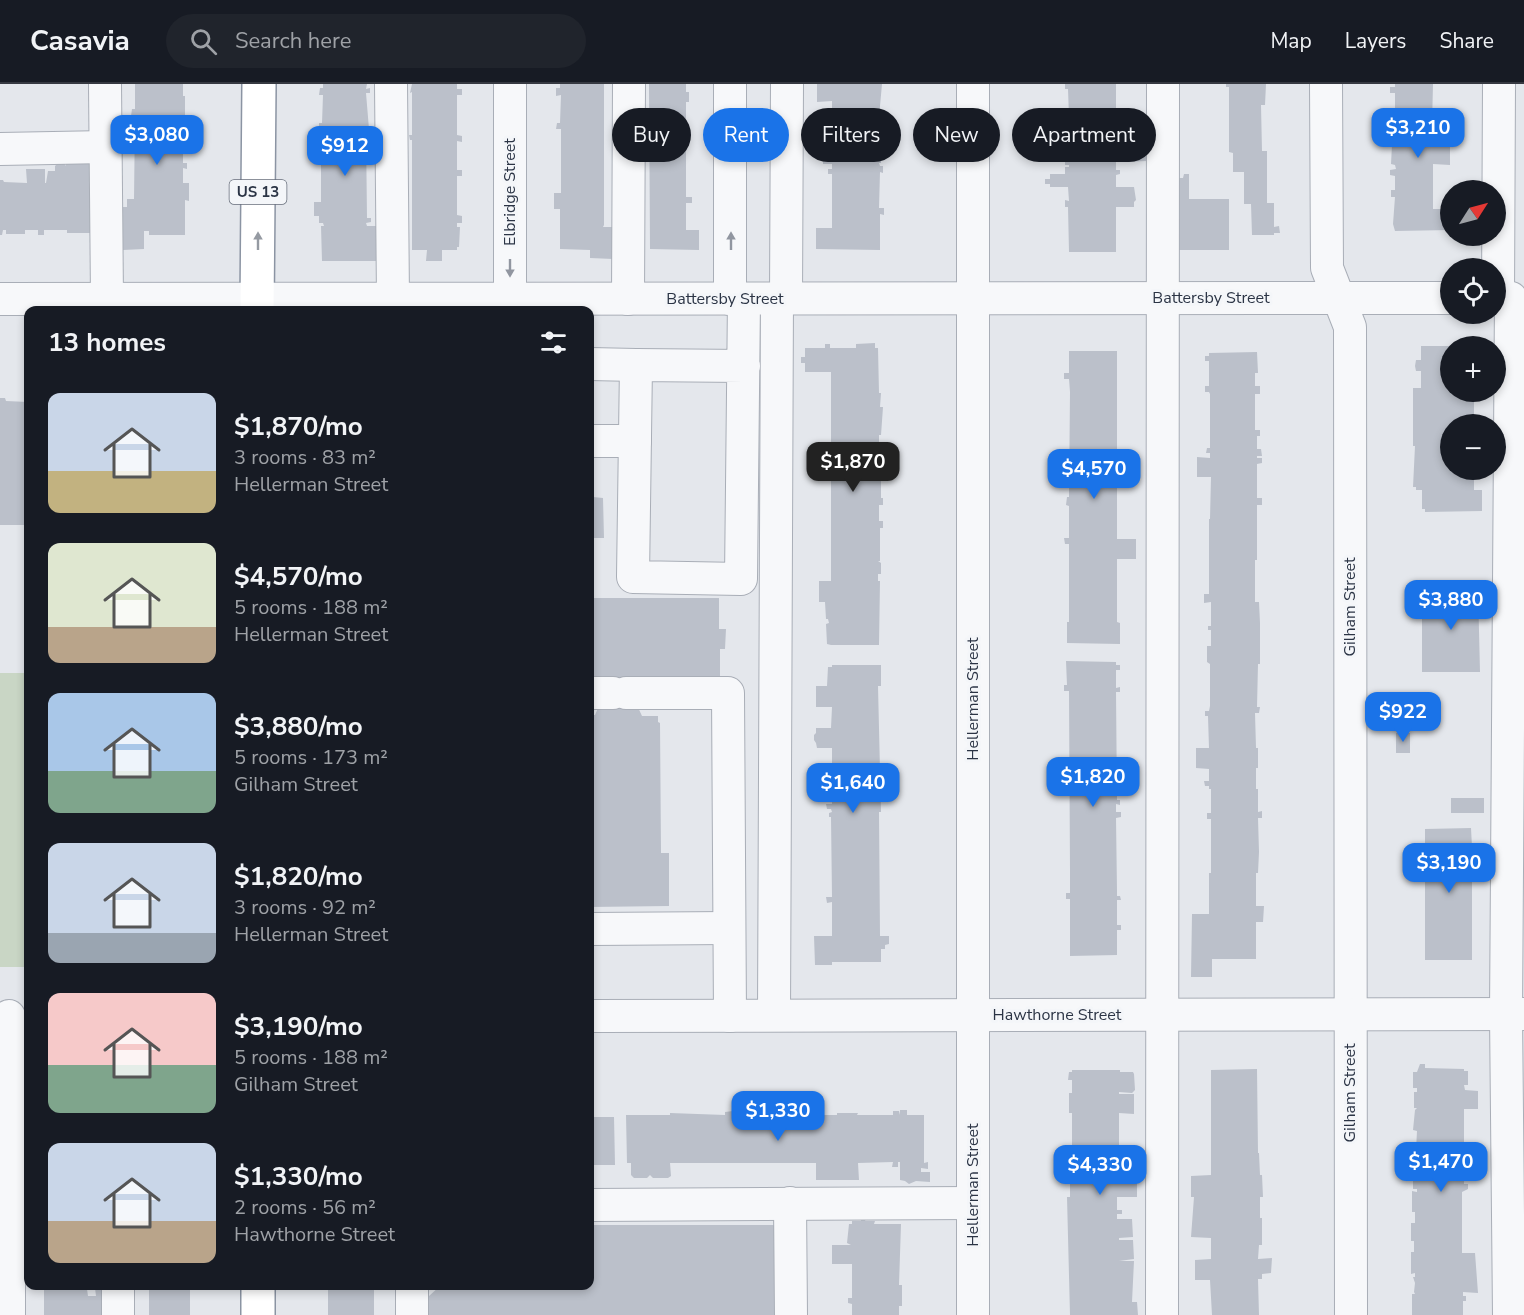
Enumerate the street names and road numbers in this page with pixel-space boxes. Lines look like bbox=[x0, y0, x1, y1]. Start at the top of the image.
street label: Elbridge Street bbox=[499, 138, 521, 246]
road number: US 13 bbox=[230, 180, 286, 204]
street label: Battersby Street bbox=[1152, 287, 1270, 309]
street label: Battersby Street bbox=[666, 288, 784, 310]
street label: Gilham Street bbox=[1339, 557, 1361, 657]
street label: Hellerman Street bbox=[962, 637, 984, 761]
street label: Hawthorne Street bbox=[993, 1004, 1122, 1026]
street label: Gilham Street bbox=[1339, 1043, 1361, 1143]
street label: Hellerman Street bbox=[962, 1123, 984, 1247]

